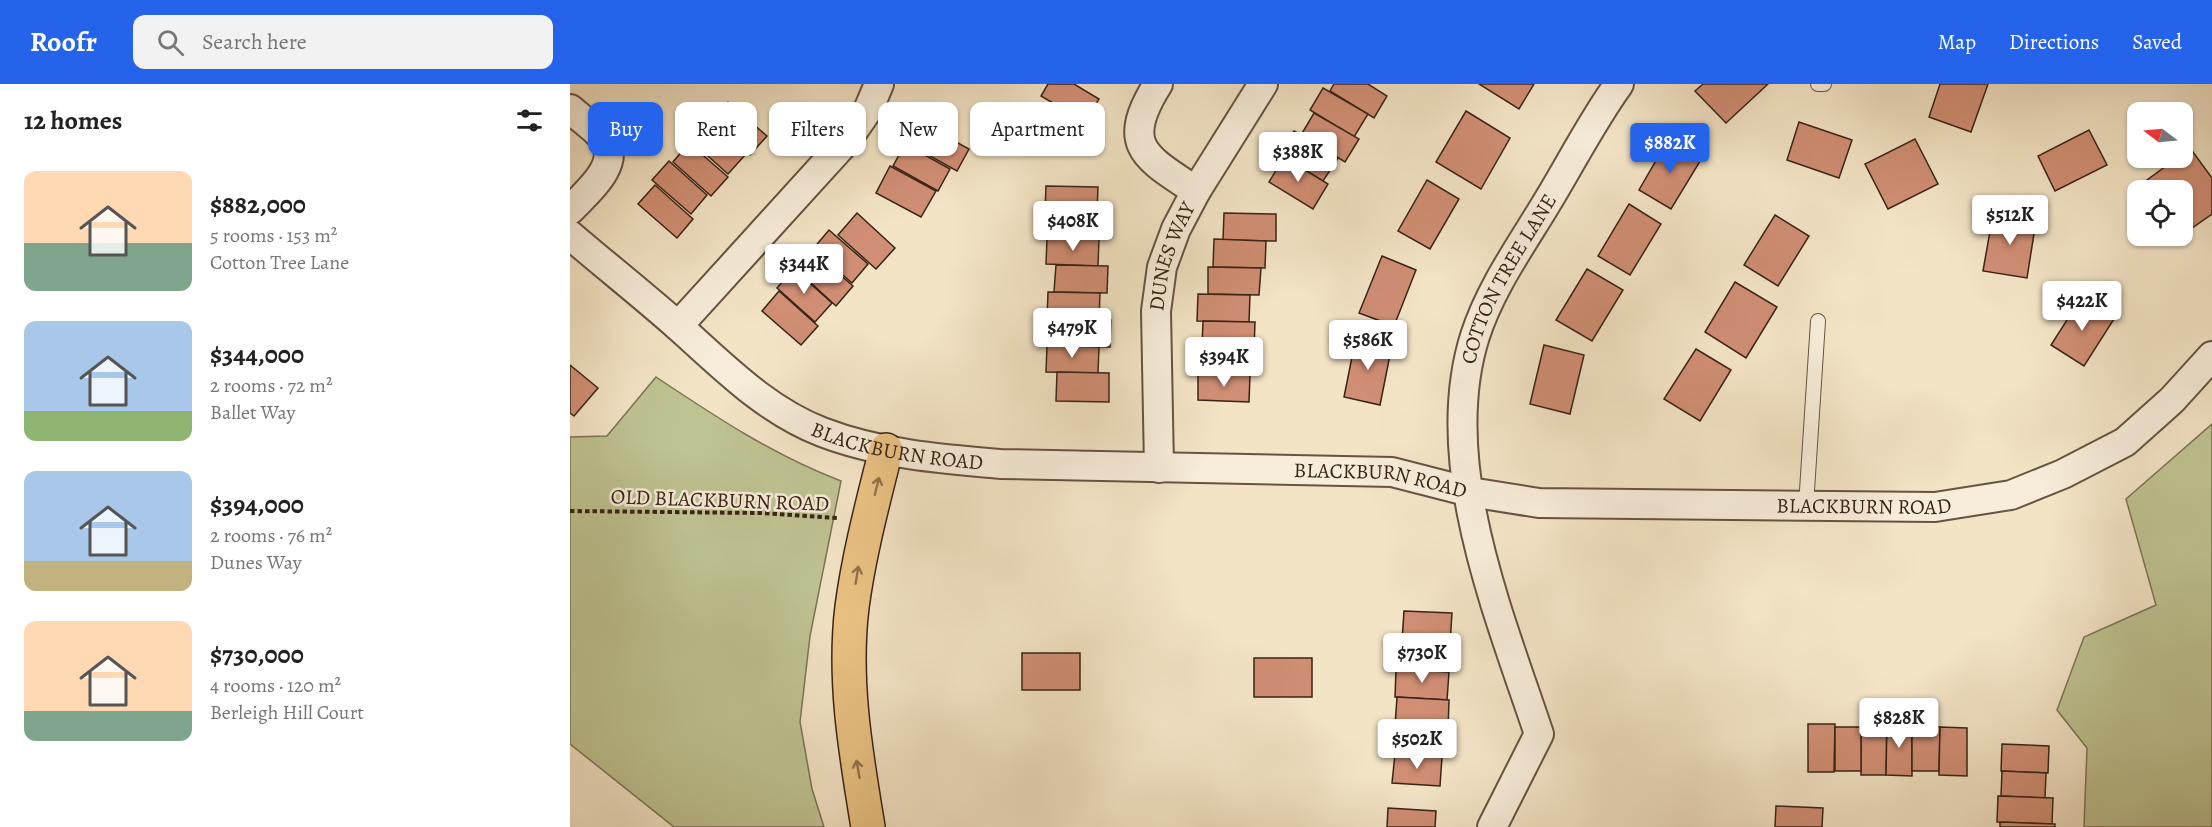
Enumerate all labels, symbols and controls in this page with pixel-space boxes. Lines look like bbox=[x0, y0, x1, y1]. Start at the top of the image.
search box bbox=[133, 15, 553, 69]
text: Roofr bbox=[30, 23, 97, 61]
icon: search bbox=[154, 26, 187, 59]
text: Search here bbox=[202, 27, 307, 57]
text: Map bbox=[1938, 28, 1976, 56]
text: Directions bbox=[2009, 28, 2099, 56]
text: Saved bbox=[2132, 28, 2182, 56]
chip: Buy bbox=[588, 102, 663, 156]
chip: Rent bbox=[675, 102, 757, 156]
chip: Filters bbox=[769, 102, 866, 156]
chip: New bbox=[878, 102, 958, 156]
chip: Apartment bbox=[970, 102, 1105, 156]
north arrow bbox=[2127, 102, 2193, 168]
map controls bbox=[2127, 102, 2193, 246]
text: 12 homes bbox=[24, 103, 122, 138]
icon: filters bbox=[513, 104, 546, 137]
pin: $882K bbox=[1628, 123, 1712, 174]
text: $882K bbox=[1644, 129, 1696, 156]
pin: $388K bbox=[1256, 132, 1340, 183]
text: $388K bbox=[1273, 138, 1323, 165]
button: locate bbox=[2127, 180, 2193, 246]
text: $882,000 bbox=[210, 187, 306, 222]
street label: COTTON TREE LANE bbox=[1454, 189, 1563, 367]
icon: home bbox=[72, 195, 144, 267]
pin: $512K bbox=[1968, 195, 2052, 246]
street label: DUNES WAY bbox=[1142, 196, 1202, 313]
pin: $408K bbox=[1031, 201, 1115, 252]
text: $512K bbox=[1986, 201, 2034, 228]
text: $408K bbox=[1047, 207, 1099, 234]
text: 5 rooms · 153 m² bbox=[210, 222, 337, 249]
pin: $344K bbox=[762, 244, 846, 295]
text: Cotton Tree Lane bbox=[210, 249, 349, 276]
text: $344K bbox=[779, 250, 829, 277]
pin: $422K bbox=[2040, 281, 2124, 332]
text: $422K bbox=[2056, 287, 2108, 314]
pin: $479K bbox=[1030, 308, 1114, 359]
text: $479K bbox=[1047, 314, 1097, 341]
pin: $586K bbox=[1326, 320, 1410, 371]
text: $586K bbox=[1343, 326, 1393, 353]
text: $344,000 bbox=[210, 337, 304, 372]
pin: $394K bbox=[1182, 337, 1266, 388]
text: $394K bbox=[1199, 343, 1249, 370]
icon: home bbox=[72, 345, 144, 417]
text: 2 rooms · 72 m² bbox=[210, 372, 332, 399]
text: Ballet Way bbox=[210, 399, 295, 426]
street label: BLACKBURN ROAD bbox=[807, 415, 984, 476]
street label: BLACKBURN ROAD bbox=[1293, 456, 1470, 505]
one-way arrow bbox=[872, 477, 884, 496]
street label: OLD BLACKBURN ROAD bbox=[610, 482, 830, 518]
text: $394,000 bbox=[210, 487, 304, 522]
street label: BLACKBURN ROAD bbox=[1776, 491, 1953, 521]
icon: home bbox=[72, 495, 144, 567]
text: 2 rooms · 76 m² bbox=[210, 522, 332, 549]
text: Dunes Way bbox=[210, 549, 302, 576]
one-way arrow bbox=[852, 566, 863, 586]
pin: $730K bbox=[1380, 633, 1464, 684]
text: $730,000 bbox=[210, 637, 304, 672]
text: $730K bbox=[1397, 639, 1447, 666]
icon: home bbox=[72, 645, 144, 717]
text: 4 rooms · 120 m² bbox=[210, 672, 341, 699]
pin: $828K bbox=[1857, 698, 1941, 749]
text: Berleigh Hill Court bbox=[210, 699, 364, 726]
text: $828K bbox=[1873, 704, 1925, 731]
pin: $502K bbox=[1375, 719, 1459, 770]
text: $502K bbox=[1392, 725, 1442, 752]
one-way arrow bbox=[853, 760, 864, 780]

